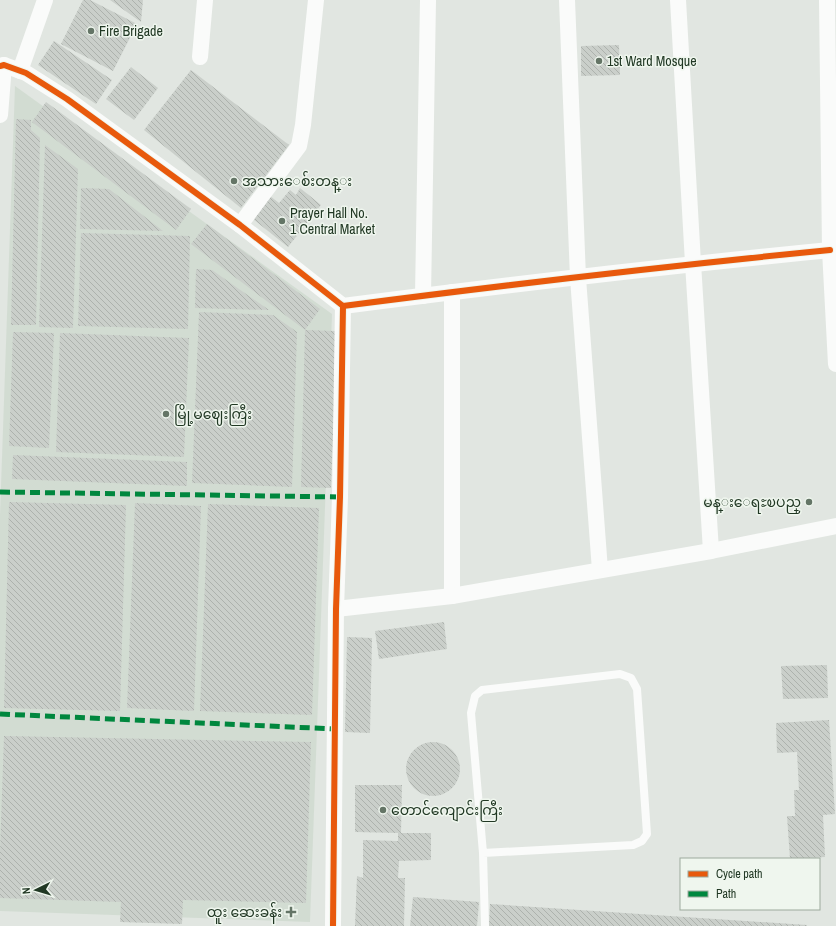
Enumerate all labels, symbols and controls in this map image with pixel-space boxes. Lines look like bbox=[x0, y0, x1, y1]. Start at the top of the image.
place label: Fire Brigade bbox=[99, 22, 163, 40]
marker: Fire Brigade bbox=[86, 26, 96, 36]
place label: 1st Ward Mosque bbox=[607, 52, 697, 70]
marker: 1st Ward Mosque bbox=[594, 56, 604, 66]
place label: အသားေစ်းတန္း bbox=[242, 171, 352, 193]
marker: အသားေစ်းတန္း bbox=[229, 176, 239, 186]
place label: Prayer Hall No. 1 Central Market bbox=[290, 204, 375, 238]
marker: Prayer Hall No. 1 Central Market bbox=[277, 216, 287, 226]
place label: မြို့မဈေးကြီး bbox=[174, 404, 252, 426]
marker: မြို့မဈေးကြီး bbox=[161, 409, 171, 419]
place label: မန္းေရႊၿပည္ bbox=[703, 493, 801, 514]
marker: မန္းေရႊၿပည္ bbox=[804, 497, 814, 507]
place label: တောင်ကျောင်းကြီး bbox=[391, 800, 503, 822]
marker: တောင်ကျောင်းကြီး bbox=[378, 805, 388, 815]
legend bbox=[680, 858, 820, 910]
text: Cycle path bbox=[716, 866, 763, 882]
north arrow bbox=[16, 870, 56, 910]
text: Path bbox=[716, 886, 736, 902]
text: N bbox=[19, 887, 33, 895]
place label: ထူး ဆေးခန်း bbox=[207, 902, 282, 924]
marker: ထူး ဆေးခန်း bbox=[285, 906, 297, 918]

